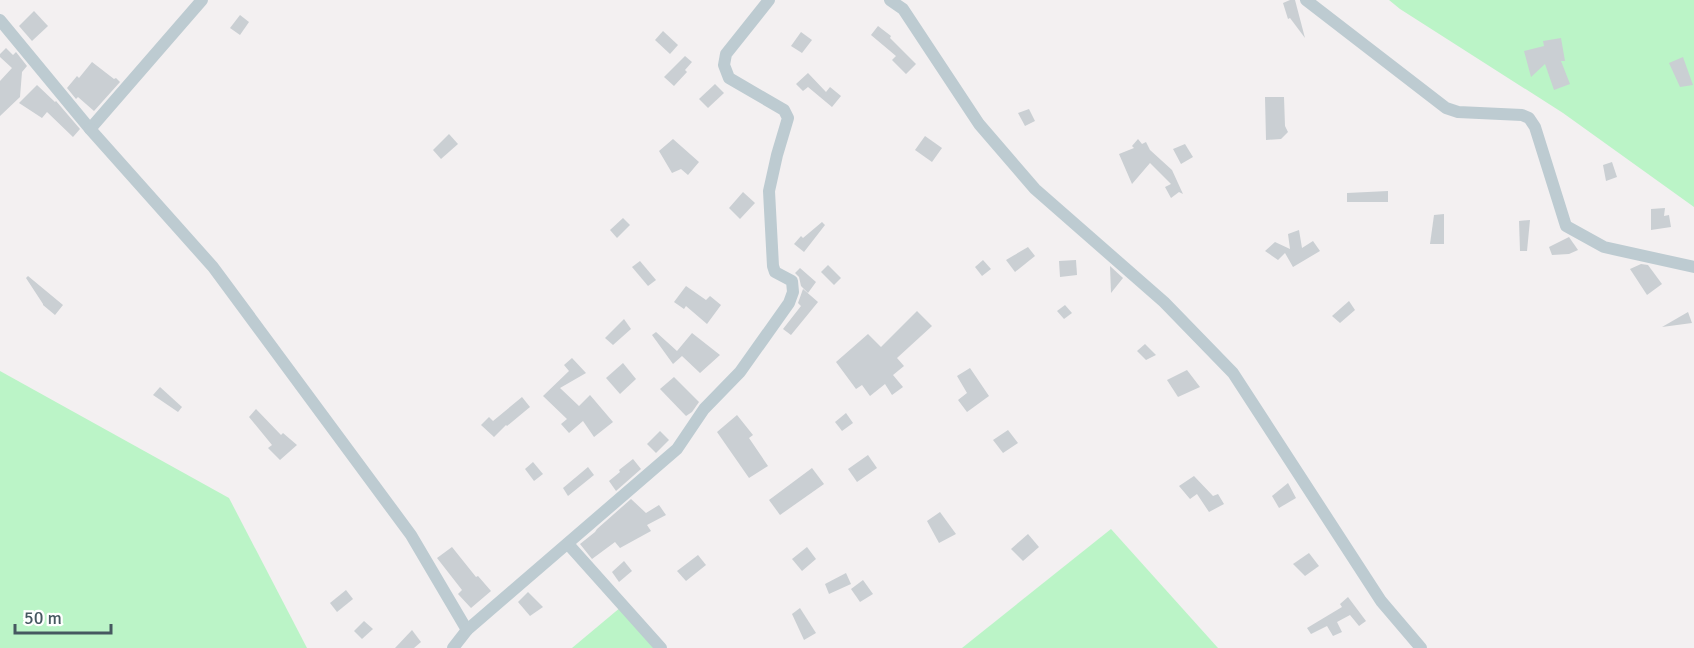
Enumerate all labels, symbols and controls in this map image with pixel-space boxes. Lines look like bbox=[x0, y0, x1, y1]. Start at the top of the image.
scale bar bbox=[15, 597, 111, 635]
text: 50 m bbox=[24, 607, 62, 629]

